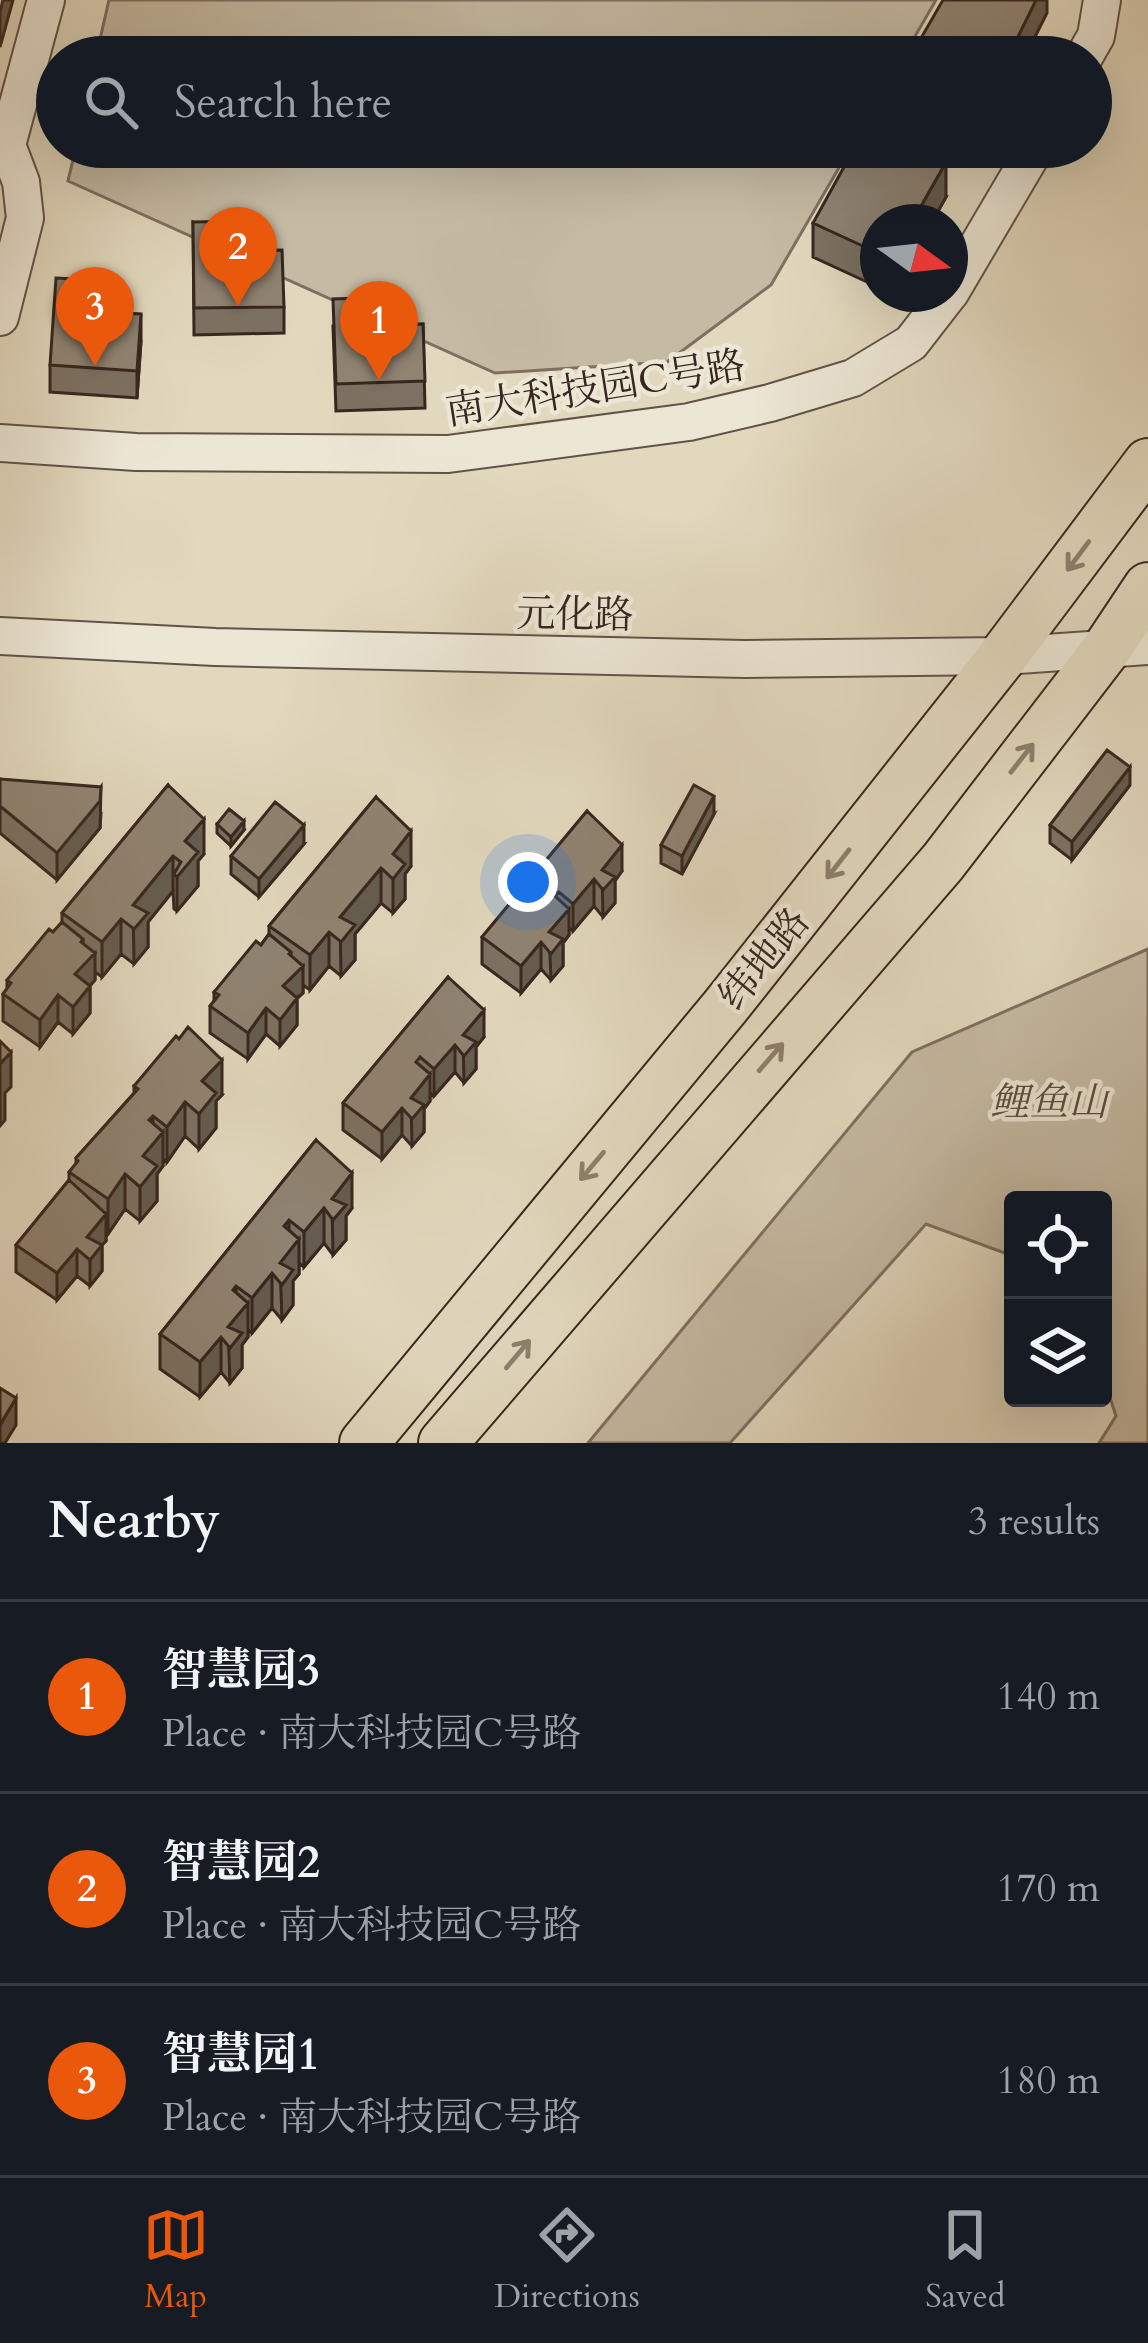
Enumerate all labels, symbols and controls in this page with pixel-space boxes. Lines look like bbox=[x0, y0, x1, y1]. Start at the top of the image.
search box bbox=[36, 36, 1112, 168]
icon: search bbox=[78, 69, 144, 135]
text: Search here bbox=[174, 72, 392, 133]
north arrow bbox=[860, 204, 968, 312]
pin: 2 bbox=[199, 207, 277, 306]
pin: 3 bbox=[56, 267, 134, 366]
pin: 1 bbox=[340, 281, 418, 380]
street label: 南大科技园C号路 bbox=[442, 339, 749, 438]
one-way arrow bbox=[1065, 540, 1091, 572]
street label: 元化路 bbox=[516, 587, 634, 642]
one-way arrow bbox=[1008, 743, 1035, 775]
one-way arrow bbox=[825, 848, 852, 879]
your location bbox=[498, 852, 558, 912]
street label: 纬地路 bbox=[707, 897, 822, 1021]
one-way arrow bbox=[757, 1042, 784, 1073]
park label: 鲤鱼山 bbox=[990, 1076, 1110, 1129]
one-way arrow bbox=[580, 1150, 606, 1182]
map controls bbox=[1004, 1191, 1112, 1407]
button: locate bbox=[1004, 1191, 1112, 1299]
button: layers bbox=[1004, 1299, 1112, 1407]
one-way arrow bbox=[504, 1339, 532, 1370]
text: Nearby bbox=[48, 1486, 220, 1556]
text: 3 results bbox=[968, 1495, 1100, 1548]
text: 智慧园3 bbox=[162, 1640, 320, 1701]
text: 1 bbox=[77, 1670, 97, 1723]
text: 140 m bbox=[997, 1670, 1100, 1723]
text: Place · 南大科技园C号路 bbox=[162, 1707, 581, 1760]
text: 智慧园2 bbox=[162, 1832, 320, 1893]
text: 2 bbox=[77, 1862, 97, 1915]
text: 170 m bbox=[997, 1862, 1100, 1915]
text: Place · 南大科技园C号路 bbox=[162, 1899, 581, 1952]
text: 智慧园1 bbox=[162, 2024, 320, 2085]
text: 3 bbox=[77, 2054, 97, 2107]
text: 180 m bbox=[997, 2054, 1100, 2107]
text: Place · 南大科技园C号路 bbox=[162, 2091, 581, 2144]
tab: Map bbox=[143, 2202, 209, 2319]
tab: Directions bbox=[494, 2202, 640, 2319]
tab: Saved bbox=[925, 2202, 1005, 2319]

